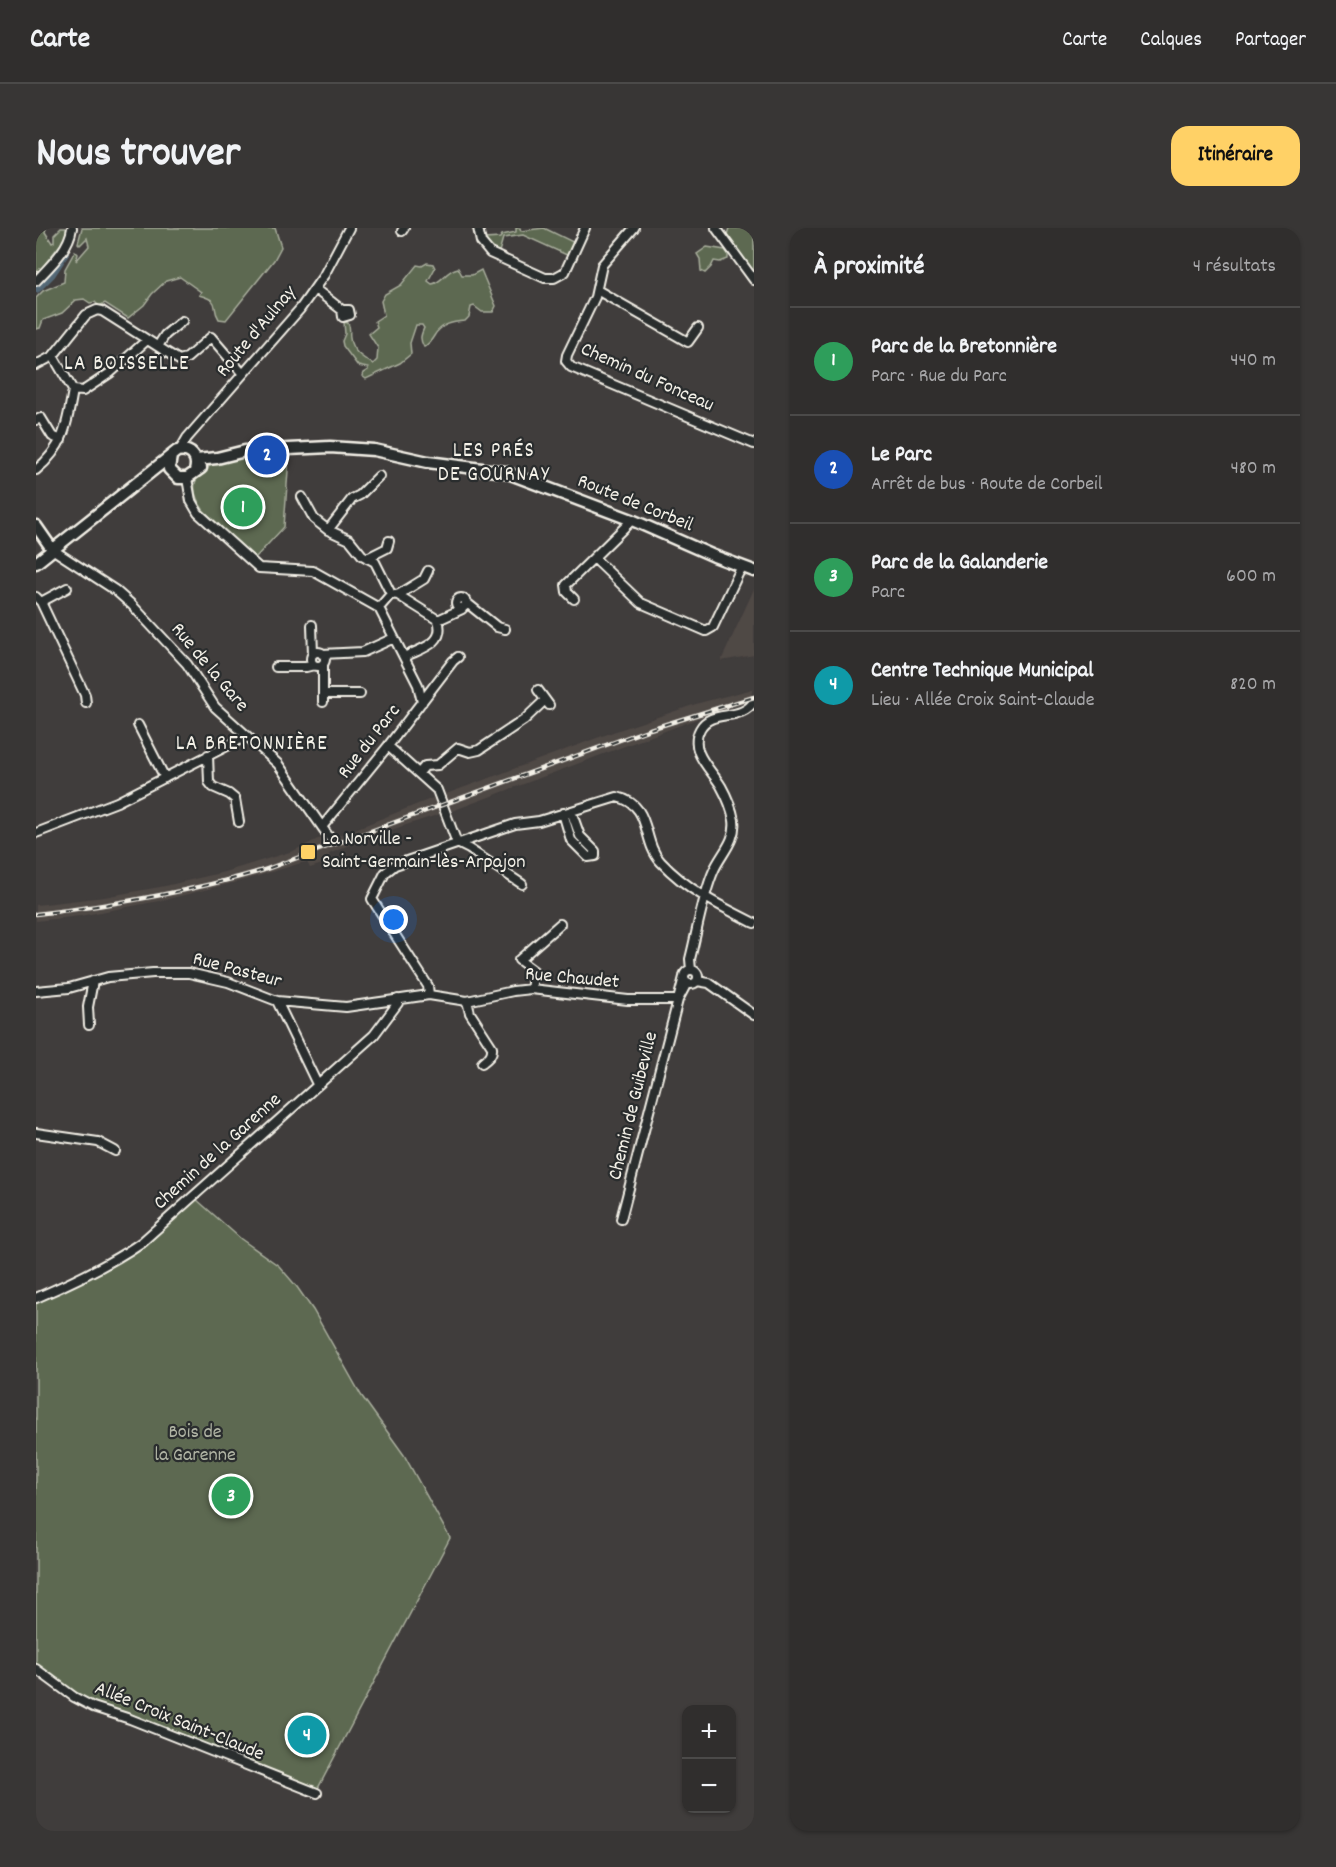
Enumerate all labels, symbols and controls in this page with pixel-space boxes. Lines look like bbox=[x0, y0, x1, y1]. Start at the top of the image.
text: Carte bbox=[30, 21, 90, 61]
text: Carte bbox=[1062, 26, 1107, 56]
text: Calques bbox=[1140, 26, 1202, 56]
text: Partager bbox=[1235, 26, 1306, 56]
text: Nous trouver bbox=[36, 126, 240, 186]
button: Itinéraire bbox=[1171, 126, 1300, 186]
text: À proximité bbox=[814, 249, 924, 286]
text: 4 résultats bbox=[1193, 253, 1276, 281]
street label: Route d'Aulnay bbox=[210, 279, 304, 384]
text: Parc de la Bretonnière bbox=[871, 332, 1057, 363]
street label: Chemin du Fonceau bbox=[576, 336, 718, 420]
text: 1 bbox=[831, 347, 836, 375]
text: 440 m bbox=[1230, 347, 1276, 375]
district label: LA BOISSELLE bbox=[64, 350, 190, 380]
text: Parc · Rue du Parc bbox=[871, 363, 1007, 391]
pin: 2 bbox=[248, 432, 286, 478]
district label: LES PRÉS DE GOURNAY bbox=[438, 437, 550, 491]
text: Le Parc bbox=[871, 440, 932, 471]
text: 2 bbox=[829, 455, 838, 483]
text: 480 m bbox=[1230, 455, 1276, 483]
street label: Route de Corbeil bbox=[573, 468, 697, 540]
text: Arrêt de bus · Route de Corbeil bbox=[871, 471, 1102, 499]
pin: 1 bbox=[224, 484, 262, 530]
text: Parc de la Galanderie bbox=[871, 548, 1048, 579]
text: 3 bbox=[829, 563, 838, 591]
text: 600 m bbox=[1226, 563, 1276, 591]
text: Parc bbox=[871, 579, 905, 607]
street label: Rue de la Gare bbox=[163, 617, 255, 719]
text: Centre Technique Municipal bbox=[871, 656, 1093, 687]
text: 4 bbox=[829, 671, 838, 699]
text: 820 m bbox=[1230, 671, 1276, 699]
text: Lieu · Allée Croix Saint-Claude bbox=[871, 687, 1094, 715]
street label: Rue du Parc bbox=[332, 699, 408, 785]
district label: LA BRETONNIÈRE bbox=[176, 730, 328, 760]
place label: La Norville - Saint-Germain-lès-Arpajon bbox=[322, 826, 525, 877]
marker: La Norville - Saint-Germain-lès-Arpajon bbox=[299, 843, 317, 861]
your location bbox=[379, 905, 408, 934]
street label: Rue Pasteur bbox=[190, 946, 285, 996]
street label: Rue Chaudet bbox=[524, 961, 620, 997]
street label: Chemin de Guibeville bbox=[602, 1029, 666, 1183]
street label: Chemin de la Garenne bbox=[148, 1087, 288, 1217]
park label: Bois de la Garenne bbox=[154, 1419, 236, 1470]
pin: 3 bbox=[212, 1474, 250, 1518]
street label: Allée Croix Saint-Claude bbox=[90, 1675, 268, 1769]
map controls bbox=[682, 1705, 736, 1813]
button: + bbox=[682, 1705, 736, 1759]
pin: 4 bbox=[288, 1712, 326, 1758]
button: − bbox=[682, 1759, 736, 1813]

